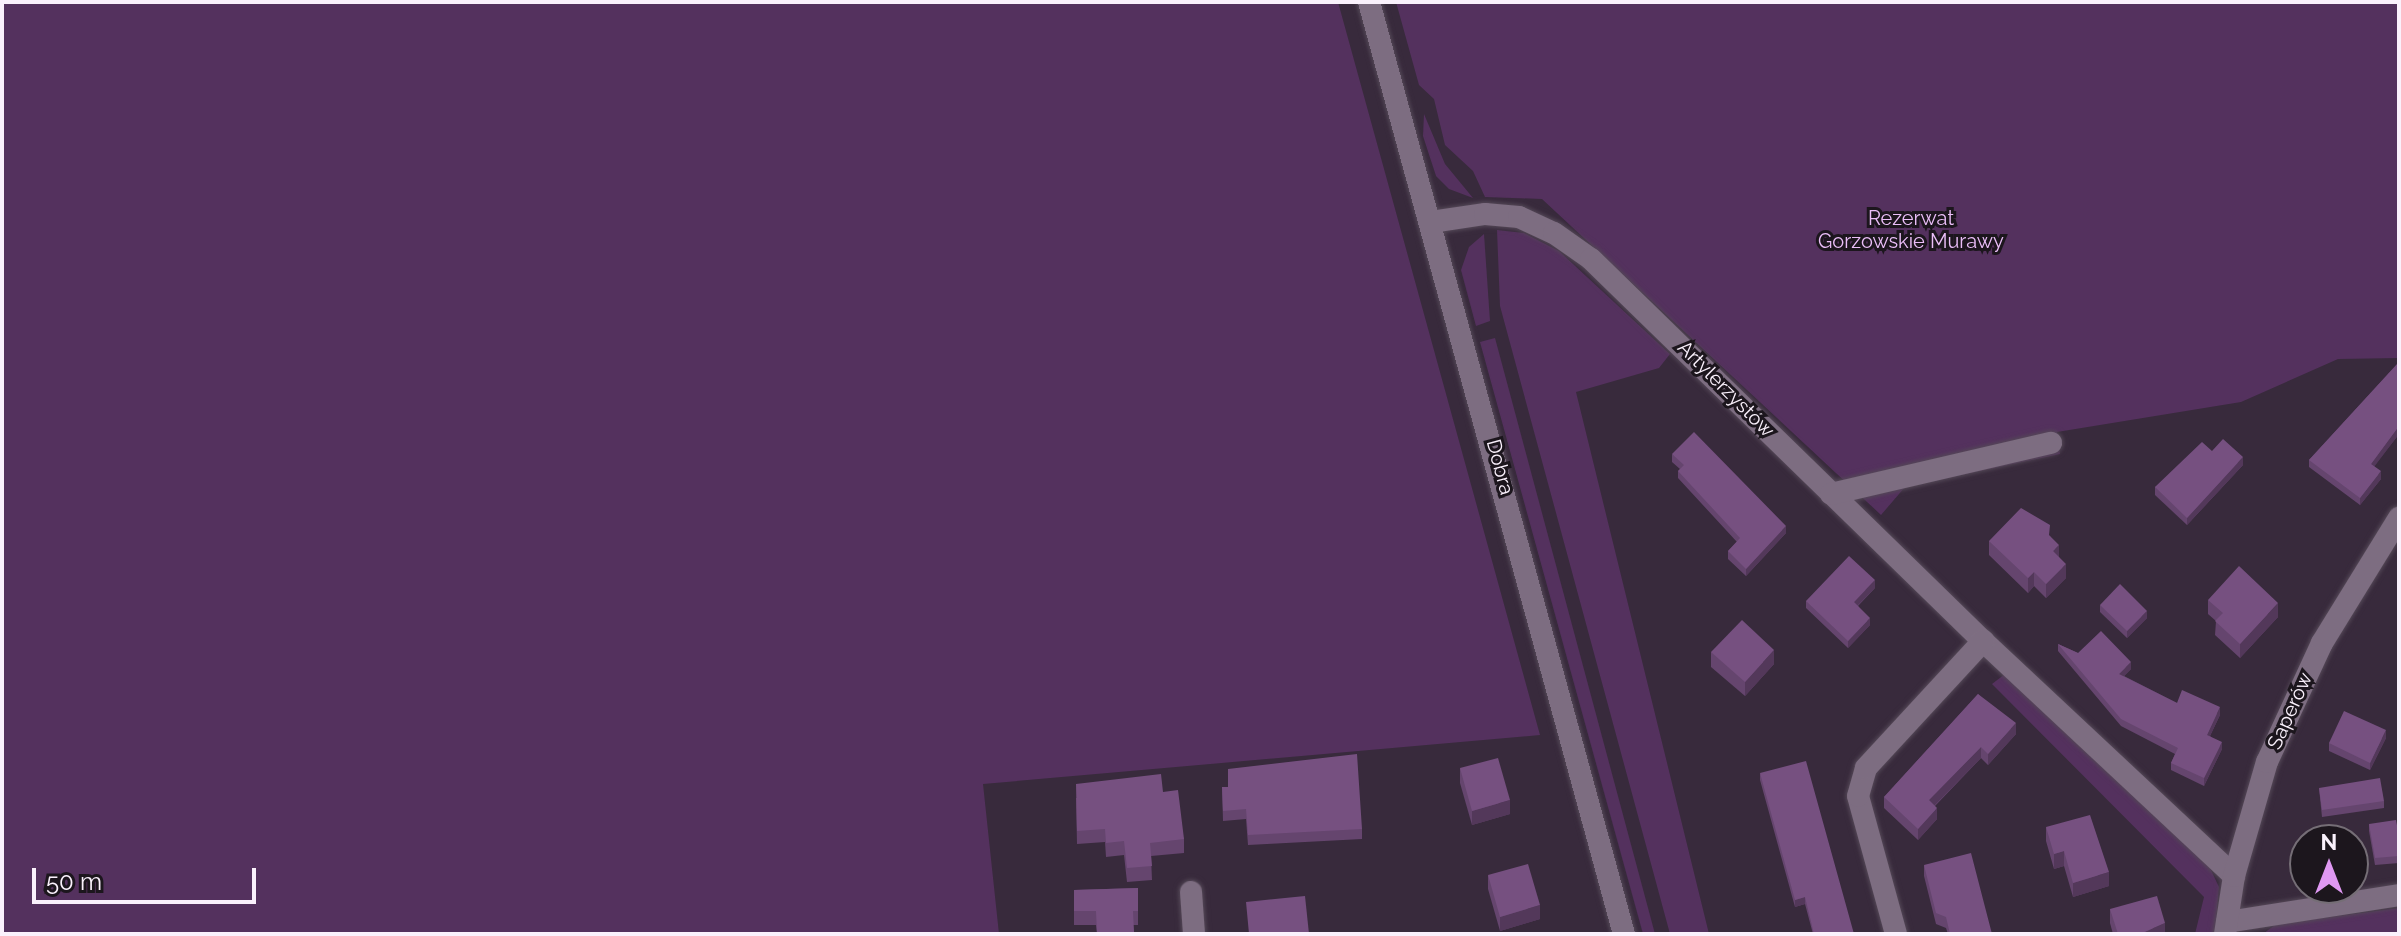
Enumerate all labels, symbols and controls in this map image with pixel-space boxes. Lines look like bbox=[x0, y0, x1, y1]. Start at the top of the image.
park label: Rezerwat Gorzowskie Murawy bbox=[1818, 207, 2004, 254]
street label: Artylerzystów bbox=[1673, 336, 1779, 442]
street label: Dobra bbox=[1481, 437, 1519, 497]
street label: Saperów bbox=[2262, 669, 2318, 753]
north arrow bbox=[2289, 824, 2369, 904]
text: N bbox=[2321, 829, 2337, 855]
scale bar bbox=[36, 852, 260, 902]
text: 50 m bbox=[46, 867, 102, 896]

